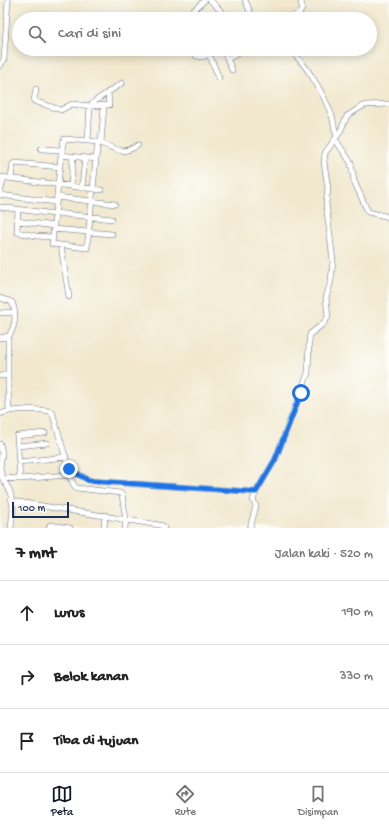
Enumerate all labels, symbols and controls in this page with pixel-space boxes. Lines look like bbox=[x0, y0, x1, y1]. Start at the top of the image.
search box bbox=[12, 12, 377, 56]
icon: search bbox=[26, 23, 48, 45]
text: Cari di sini bbox=[58, 25, 121, 43]
route start bbox=[292, 384, 310, 402]
route end bbox=[60, 460, 78, 478]
scale bar bbox=[12, 500, 69, 519]
text: 100 m bbox=[18, 503, 45, 515]
text: 7 mnt bbox=[16, 544, 56, 564]
text: Jalan kaki · 520 m bbox=[275, 547, 373, 562]
icon: ahead bbox=[16, 602, 38, 624]
text: Lurus bbox=[54, 604, 84, 622]
text: 190 m bbox=[342, 605, 373, 620]
icon: right bbox=[16, 666, 38, 688]
text: Belok kanan bbox=[54, 668, 128, 686]
text: 330 m bbox=[340, 669, 373, 684]
icon: arrive bbox=[16, 730, 38, 752]
text: Tiba di tujuan bbox=[54, 732, 138, 750]
tab: Peta bbox=[51, 783, 73, 819]
tab: Rute bbox=[174, 783, 196, 819]
tab: Disimpan bbox=[298, 783, 338, 819]

